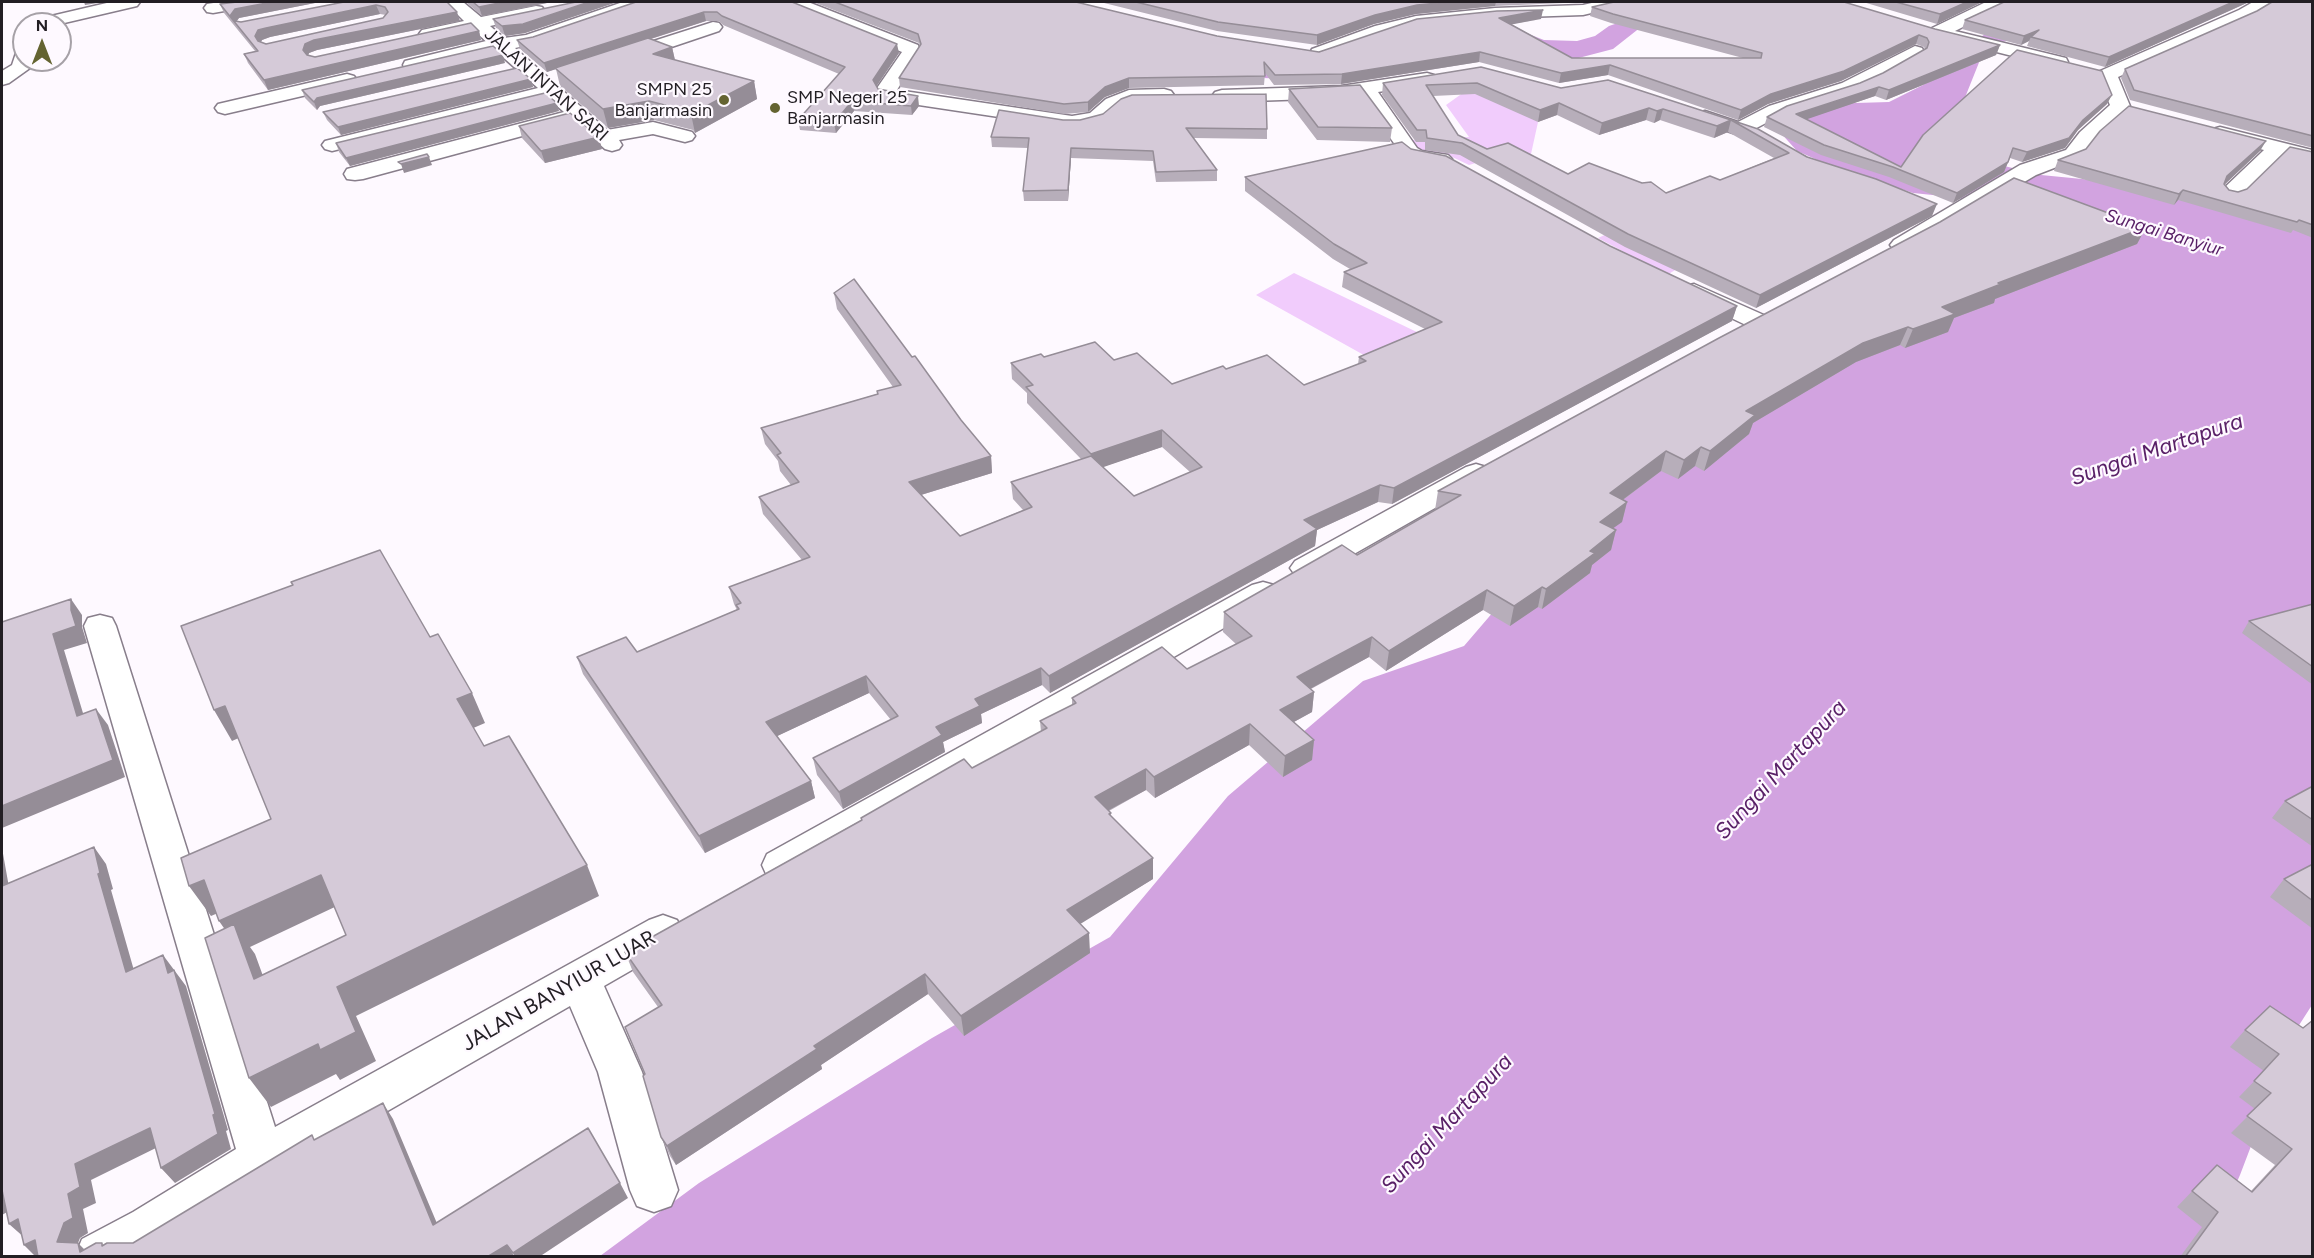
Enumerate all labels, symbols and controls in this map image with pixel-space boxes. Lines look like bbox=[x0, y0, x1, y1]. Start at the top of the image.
north arrow bbox=[12, 12, 72, 72]
text: N bbox=[36, 16, 48, 35]
street label: JALAN INTAN SARI bbox=[480, 24, 612, 146]
place label: SMPN 25 Banjarmasin bbox=[615, 79, 712, 122]
place label: SMP Negeri 25 Banjarmasin bbox=[787, 87, 907, 130]
marker: SMPN 25 Banjarmasin bbox=[717, 93, 731, 107]
marker: SMP Negeri 25 Banjarmasin bbox=[768, 101, 782, 115]
water label: Sungai Banyiur bbox=[2102, 205, 2226, 261]
water label: Sungai Martapura bbox=[2067, 408, 2247, 492]
water label: Sungai Martapura bbox=[1710, 695, 1852, 845]
street label: JALAN BANYIUR LUAR bbox=[458, 925, 660, 1057]
water label: Sungai Martapura bbox=[1376, 1049, 1518, 1199]

